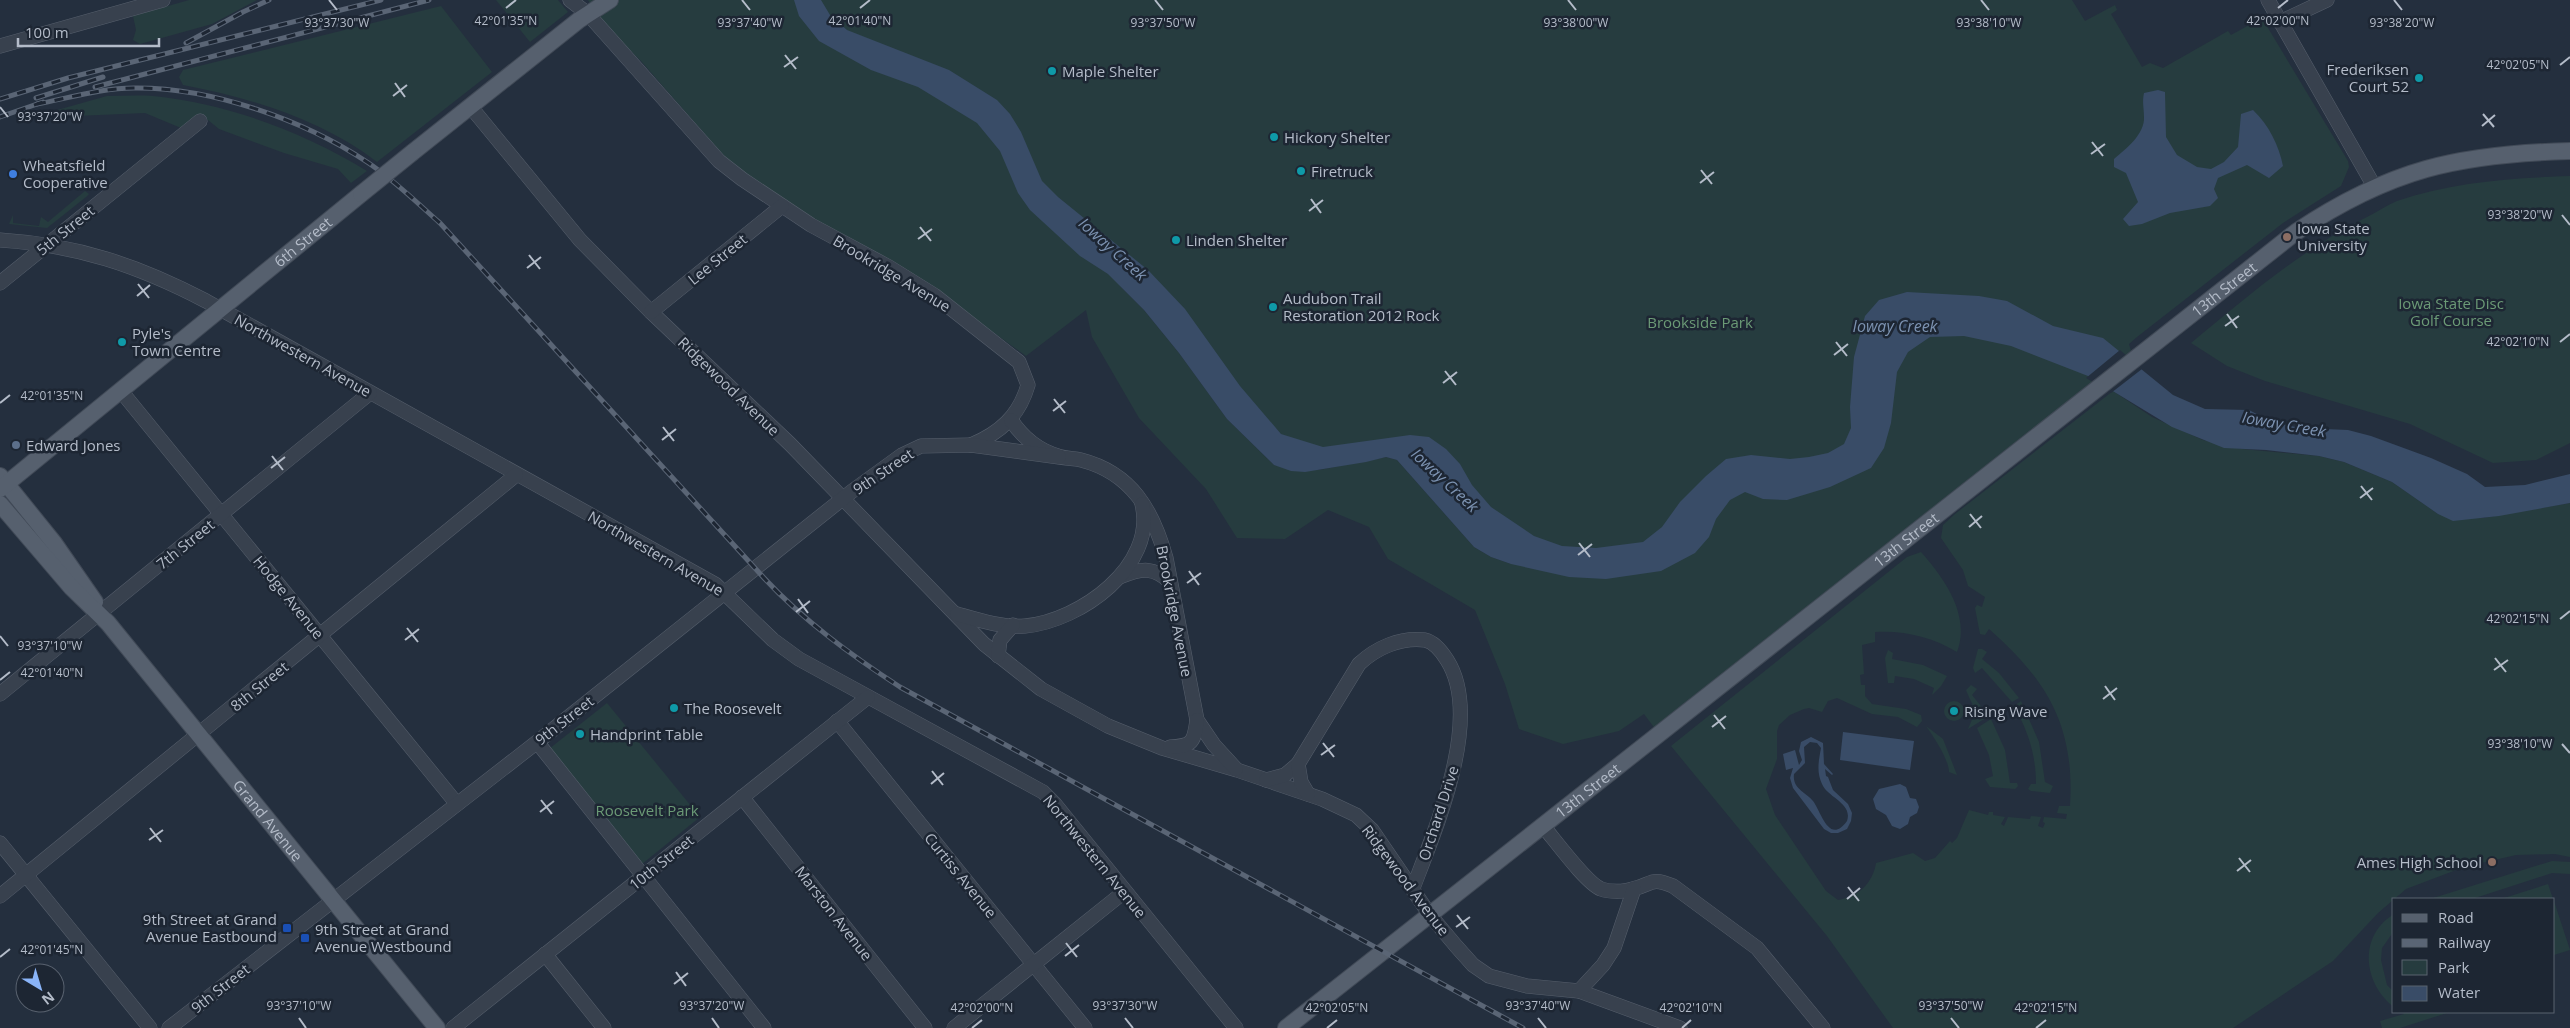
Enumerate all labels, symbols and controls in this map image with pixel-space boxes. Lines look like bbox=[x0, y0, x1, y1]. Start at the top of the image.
text: 42°01'35"N bbox=[475, 12, 537, 29]
text: 42°01'40"N bbox=[829, 12, 891, 29]
text: 42°02'00"N bbox=[2247, 12, 2309, 29]
text: 93°37'30"W bbox=[305, 14, 369, 31]
text: 93°37'40"W bbox=[718, 14, 782, 31]
text: 93°37'50"W bbox=[1131, 14, 1195, 31]
text: 93°38'00"W bbox=[1544, 14, 1608, 31]
text: 93°38'10"W bbox=[1957, 14, 2021, 31]
text: 93°38'20"W bbox=[2370, 14, 2434, 31]
scale bar bbox=[18, 15, 159, 47]
text: 100 m bbox=[25, 22, 69, 42]
text: 42°02'05"N bbox=[2487, 56, 2549, 73]
place label: Frederiksen Court 52 bbox=[2327, 59, 2409, 96]
place label: Maple Shelter bbox=[1062, 61, 1159, 81]
marker: Maple Shelter bbox=[1046, 65, 1058, 77]
marker: Frederiksen Court 52 bbox=[2413, 72, 2425, 84]
text: 93°37'20"W bbox=[18, 108, 82, 125]
place label: Hickory Shelter bbox=[1284, 127, 1390, 147]
marker: Hickory Shelter bbox=[1268, 131, 1280, 143]
place label: Wheatsfield Cooperative bbox=[23, 155, 108, 192]
place label: Firetruck bbox=[1311, 161, 1373, 181]
marker: Firetruck bbox=[1295, 165, 1307, 177]
marker: Wheatsfield Cooperative bbox=[7, 168, 19, 180]
street label: 5th Street bbox=[32, 201, 98, 259]
text: 93°38'20"W bbox=[2488, 206, 2552, 223]
street label: 6th Street bbox=[270, 212, 336, 271]
water label: Ioway Creek bbox=[1074, 212, 1153, 286]
place label: Iowa State University bbox=[2297, 218, 2370, 255]
street label: Lee Street bbox=[683, 229, 751, 289]
street label: Brookridge Avenue bbox=[830, 230, 954, 316]
place label: Linden Shelter bbox=[1186, 230, 1287, 250]
marker: Iowa State University bbox=[2281, 231, 2293, 243]
marker: Linden Shelter bbox=[1170, 234, 1182, 246]
street label: 13th Street bbox=[2187, 257, 2260, 321]
place label: Audubon Trail Restoration 2012 Rock bbox=[1283, 288, 1440, 325]
park label: Iowa State Disc Golf Course bbox=[2398, 293, 2504, 330]
marker: Audubon Trail Restoration 2012 Rock bbox=[1267, 301, 1279, 313]
street label: Northwestern Avenue bbox=[231, 309, 375, 401]
park label: Brookside Park bbox=[1647, 312, 1753, 332]
water label: Ioway Creek bbox=[1853, 315, 1939, 337]
place label: Pyle's Town Centre bbox=[132, 323, 221, 360]
street label: Ridgewood Avenue bbox=[674, 332, 784, 440]
text: 42°02'10"N bbox=[2487, 333, 2549, 350]
marker: Pyle's Town Centre bbox=[116, 336, 128, 348]
text: 42°01'35"N bbox=[21, 387, 83, 404]
water label: Ioway Creek bbox=[2240, 406, 2329, 442]
place label: Edward Jones bbox=[26, 435, 121, 455]
marker: Edward Jones bbox=[10, 439, 22, 451]
street label: 9th Street bbox=[849, 443, 917, 499]
water label: Ioway Creek bbox=[1406, 443, 1484, 518]
street label: Northwestern Avenue bbox=[585, 506, 727, 600]
street label: 13th Street bbox=[1869, 508, 1942, 571]
street label: 7th Street bbox=[152, 515, 218, 573]
street label: Brookridge Avenue bbox=[1152, 544, 1198, 678]
street label: Hodge Avenue bbox=[249, 551, 329, 643]
text: 42°02'15"N bbox=[2487, 610, 2549, 627]
text: 93°37'10"W bbox=[18, 637, 82, 654]
street label: 8th Street bbox=[226, 657, 292, 715]
text: 42°01'40"N bbox=[21, 664, 83, 681]
street label: 9th Street bbox=[531, 691, 597, 749]
place label: The Roosevelt bbox=[684, 698, 782, 718]
place label: Rising Wave bbox=[1964, 701, 2047, 721]
marker: The Roosevelt bbox=[668, 702, 680, 714]
marker: Rising Wave bbox=[1948, 705, 1960, 717]
place label: Handprint Table bbox=[590, 724, 703, 744]
marker: Handprint Table bbox=[574, 728, 586, 740]
text: 93°38'10"W bbox=[2488, 735, 2552, 752]
street label: 13th Street bbox=[1551, 758, 1624, 822]
street label: Orchard Drive bbox=[1413, 763, 1463, 863]
street label: Grand Avenue bbox=[229, 775, 308, 865]
street label: Northwestern Avenue bbox=[1039, 790, 1151, 922]
park label: Roosevelt Park bbox=[595, 800, 699, 820]
street label: Ridgewood Avenue bbox=[1358, 821, 1454, 939]
street label: Curtiss Avenue bbox=[920, 828, 1002, 922]
street label: 10th Street bbox=[625, 830, 697, 894]
place label: Ames High School bbox=[2357, 852, 2482, 872]
marker: Ames High School bbox=[2486, 856, 2498, 868]
street label: Marston Avenue bbox=[791, 862, 877, 964]
legend bbox=[2392, 898, 2555, 1013]
text: Road bbox=[2438, 907, 2474, 927]
place label: 9th Street at Grand Avenue Eastbound bbox=[143, 909, 277, 946]
place label: 9th Street at Grand Avenue Westbound bbox=[315, 919, 452, 956]
marker: 9th Street at Grand Avenue Eastbound bbox=[281, 922, 293, 934]
marker: 9th Street at Grand Avenue Westbound bbox=[299, 932, 311, 944]
text: Railway bbox=[2438, 932, 2491, 952]
text: 42°01'45"N bbox=[21, 941, 83, 958]
text: Park bbox=[2438, 957, 2469, 977]
street label: 9th Street bbox=[187, 959, 253, 1017]
north arrow bbox=[15, 963, 65, 1013]
text: Water bbox=[2438, 982, 2480, 1002]
text: N bbox=[38, 988, 59, 1010]
text: 93°37'10"W bbox=[267, 997, 331, 1014]
text: 93°37'20"W bbox=[680, 997, 744, 1014]
text: 93°37'30"W bbox=[1093, 997, 1157, 1014]
text: 93°37'40"W bbox=[1506, 997, 1570, 1014]
text: 93°37'50"W bbox=[1919, 997, 1983, 1014]
text: 42°02'00"N bbox=[951, 999, 1013, 1016]
text: 42°02'05"N bbox=[1306, 999, 1368, 1016]
text: 42°02'10"N bbox=[1660, 999, 1722, 1016]
text: 42°02'15"N bbox=[2015, 999, 2077, 1016]

